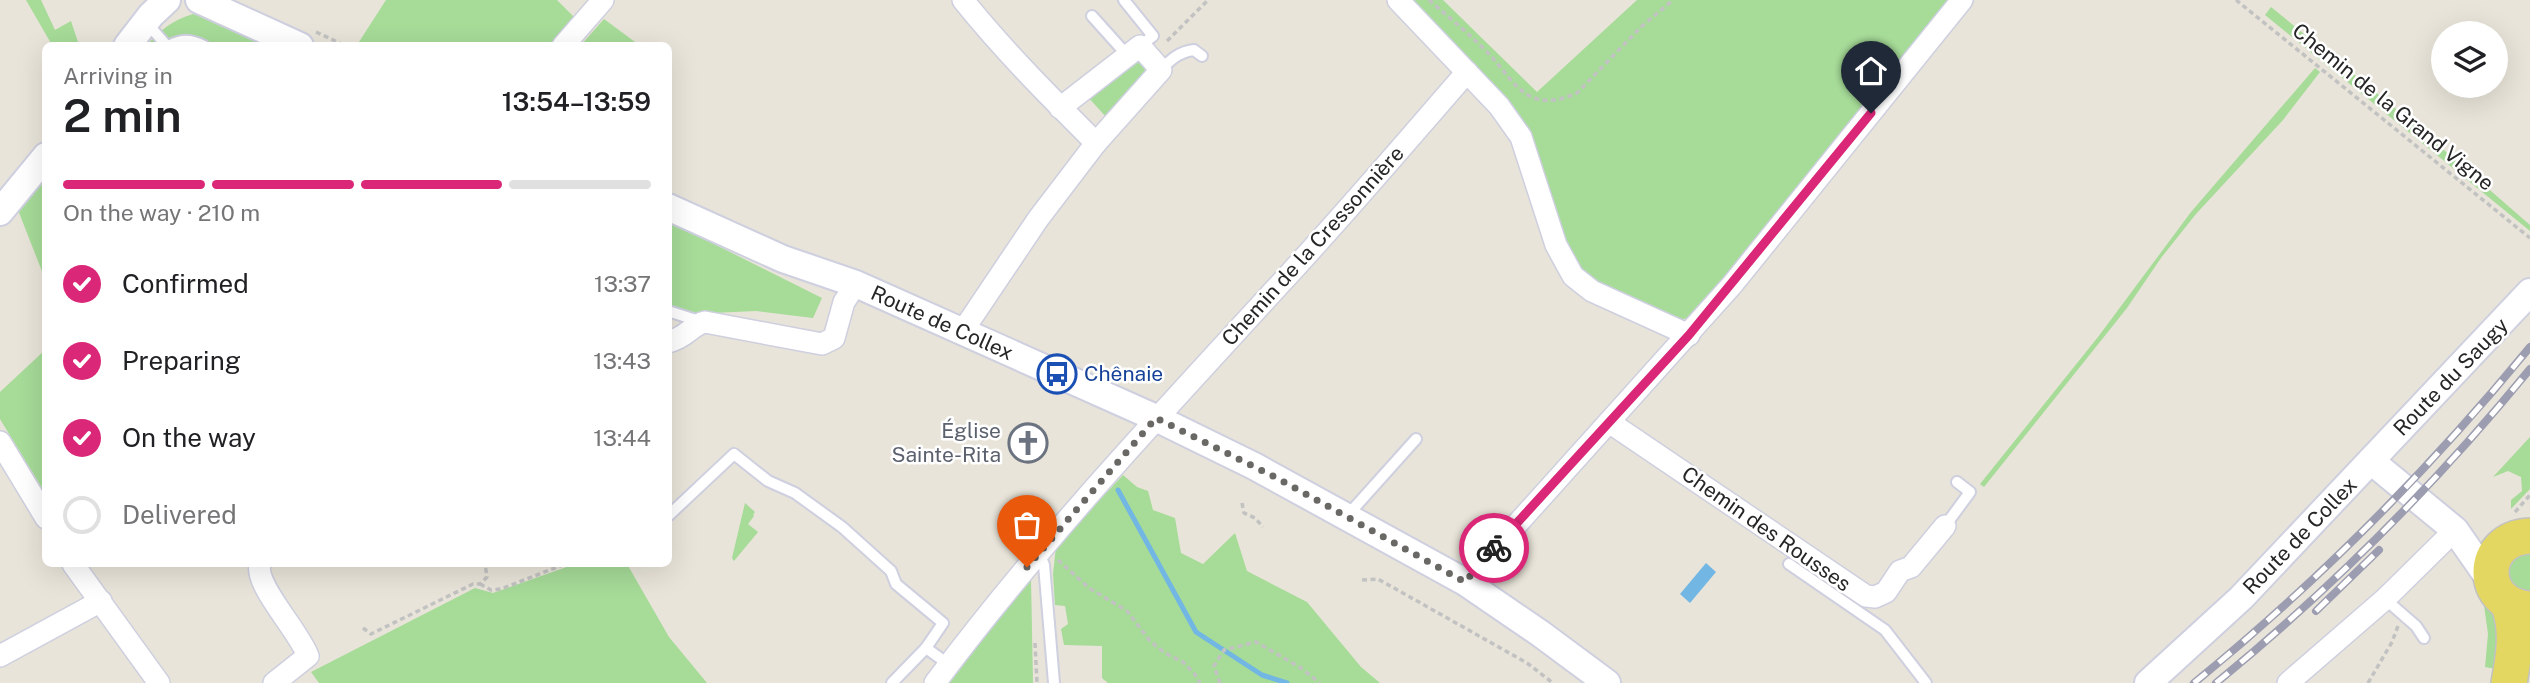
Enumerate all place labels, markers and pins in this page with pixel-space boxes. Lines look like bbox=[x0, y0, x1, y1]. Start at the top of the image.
pin bbox=[1841, 41, 1901, 113]
bus stop icon: Chênaie bbox=[1036, 353, 1078, 395]
place label: Chênaie bbox=[1084, 361, 1163, 386]
place label: Église Sainte-Rita bbox=[891, 418, 1001, 467]
church icon: Église Sainte-Rita bbox=[1007, 422, 1049, 464]
pin bbox=[997, 495, 1057, 567]

